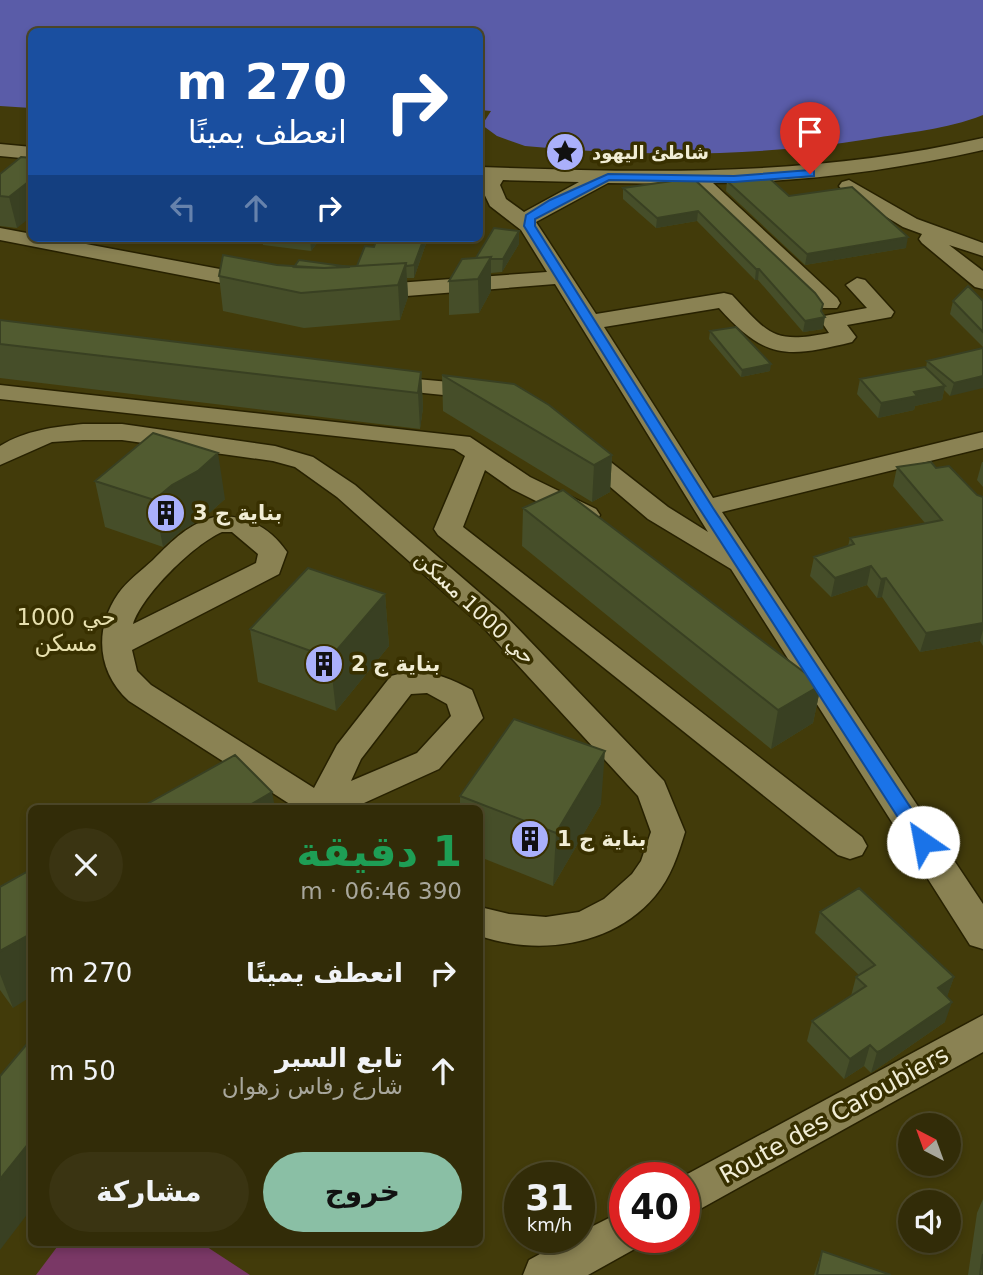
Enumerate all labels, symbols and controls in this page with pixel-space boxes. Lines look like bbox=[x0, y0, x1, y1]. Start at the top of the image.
text: 270 m bbox=[177, 54, 347, 111]
icon: right bbox=[371, 56, 462, 147]
pin bbox=[780, 102, 840, 174]
text: انعطف يمينًا bbox=[188, 113, 347, 151]
icon: arrive bbox=[791, 113, 829, 151]
place icon: شاطئ اليهود bbox=[544, 131, 586, 173]
place label: شاطئ اليهود bbox=[592, 142, 709, 164]
icon: left bbox=[164, 189, 202, 227]
icon: ahead bbox=[237, 189, 275, 227]
icon: right bbox=[310, 189, 348, 227]
building icon: بناية ج 3 bbox=[145, 492, 187, 534]
place label: بناية ج 3 bbox=[193, 501, 282, 526]
street label: حي 1000 مسكن bbox=[410, 546, 540, 670]
district label: حي 1000 مسكن bbox=[16, 604, 116, 657]
building icon: بناية ج 2 bbox=[303, 643, 345, 685]
place label: بناية ج 2 bbox=[351, 652, 440, 677]
position arrow bbox=[886, 805, 960, 879]
building icon: بناية ج 1 bbox=[509, 818, 551, 860]
text: 1 دقيقة bbox=[296, 827, 462, 876]
place label: بناية ج 1 bbox=[557, 827, 646, 852]
button: close bbox=[49, 828, 123, 902]
text: 390 m · 06:46 bbox=[300, 878, 462, 904]
icon: right bbox=[424, 954, 462, 992]
text: 270 m bbox=[49, 958, 132, 988]
text: انعطف يمينًا bbox=[246, 958, 403, 988]
street label: Route des Caroubiers bbox=[715, 1040, 953, 1190]
text: تابع السير bbox=[275, 1043, 403, 1073]
icon: ahead bbox=[424, 1052, 462, 1090]
text: 50 m bbox=[49, 1056, 116, 1086]
text: شارع رفاس زهوان bbox=[222, 1073, 403, 1099]
north arrow bbox=[898, 1113, 961, 1176]
map controls bbox=[898, 1113, 961, 1253]
button: مشاركة bbox=[49, 1152, 249, 1232]
button: خروج bbox=[263, 1152, 462, 1232]
speed limit sign: 40 bbox=[609, 1162, 700, 1253]
text: 31 bbox=[525, 1178, 574, 1218]
button: sound bbox=[898, 1190, 961, 1253]
text: km/h bbox=[527, 1214, 572, 1235]

